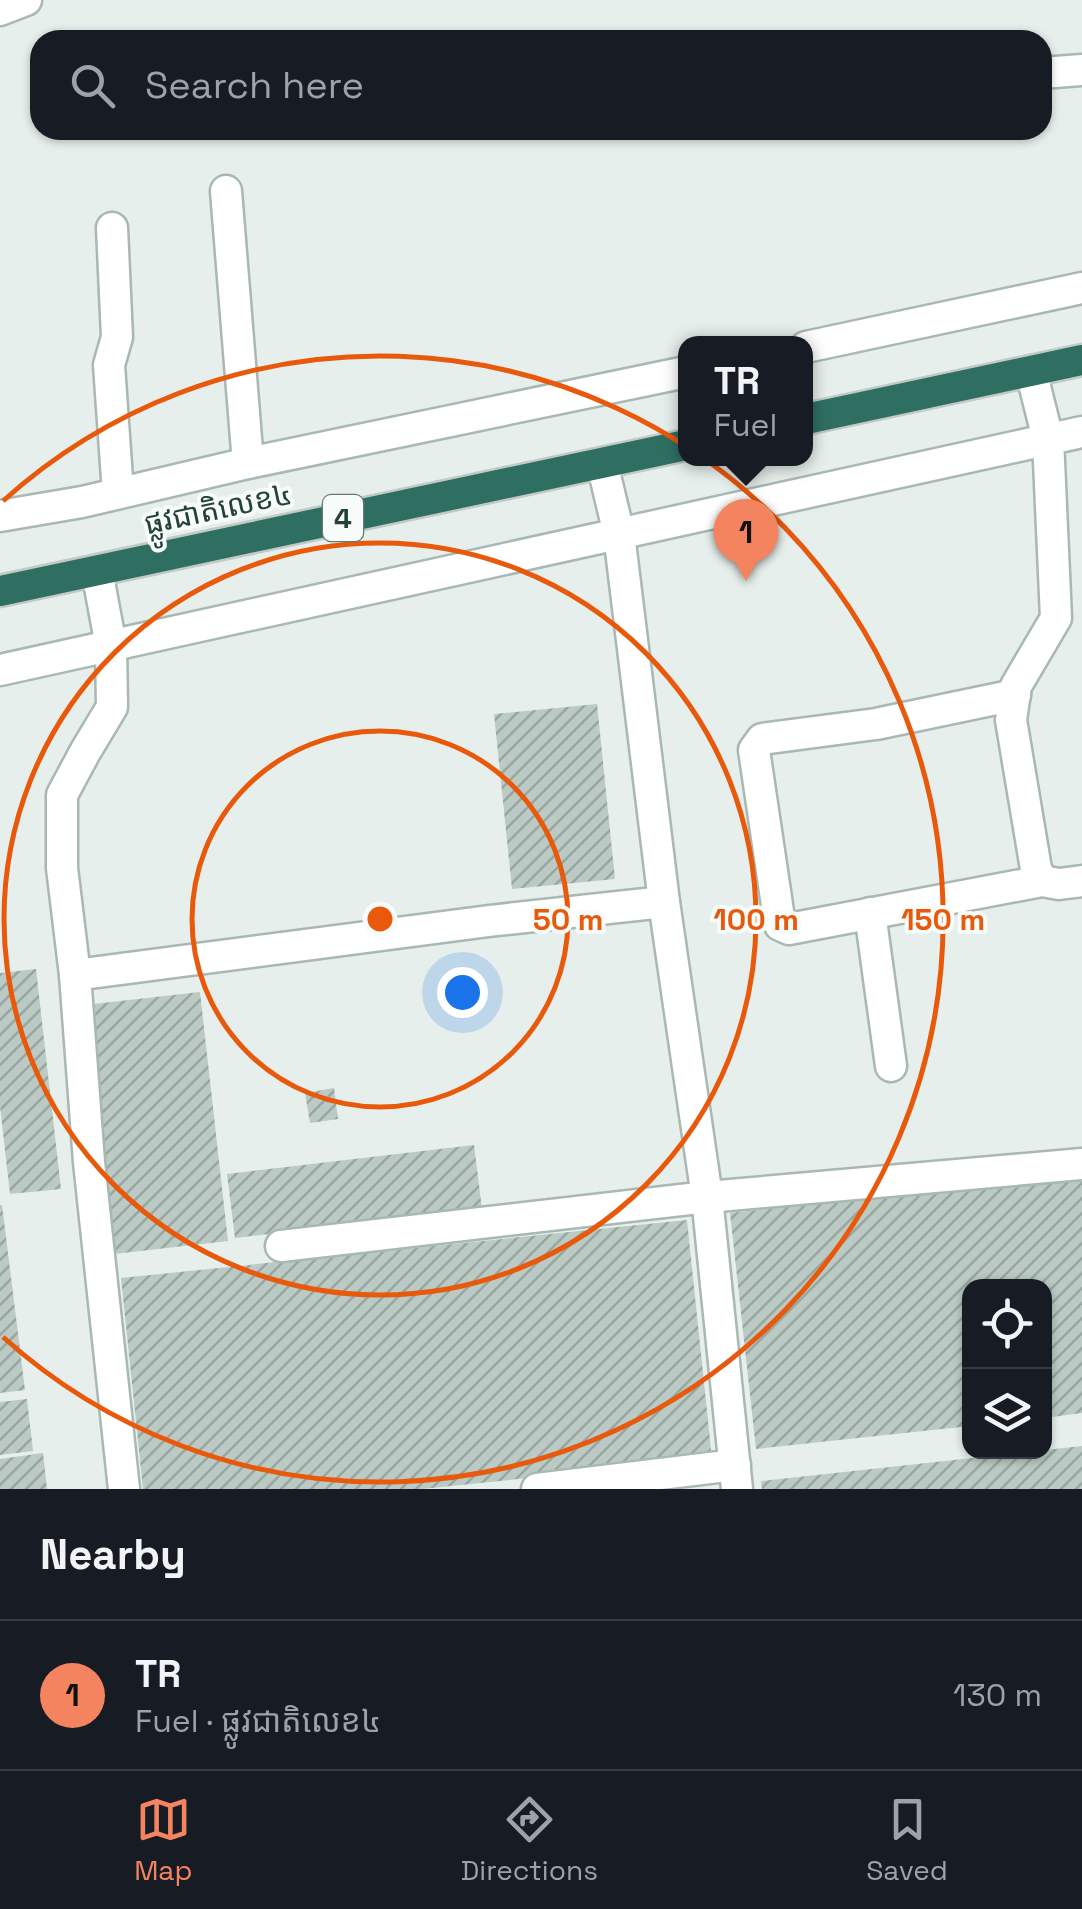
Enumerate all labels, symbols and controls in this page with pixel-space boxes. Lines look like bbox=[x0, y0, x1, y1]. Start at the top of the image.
search box bbox=[30, 30, 1052, 140]
icon: search bbox=[65, 58, 120, 113]
text: Search here bbox=[145, 61, 364, 109]
popup bbox=[678, 336, 813, 466]
text: TR bbox=[714, 357, 760, 405]
text: Fuel bbox=[714, 405, 777, 445]
street label: ផ្លូវជាតិលេខ៤ bbox=[140, 474, 297, 550]
road number: 4 bbox=[323, 495, 363, 541]
pin: 1 bbox=[714, 498, 778, 581]
text: 50 m bbox=[533, 900, 603, 939]
text: 100 m bbox=[713, 900, 799, 939]
text: 150 m bbox=[901, 900, 985, 939]
centre of rings bbox=[362, 901, 398, 937]
your location bbox=[437, 967, 488, 1018]
map controls bbox=[962, 1279, 1052, 1459]
button: locate bbox=[962, 1279, 1052, 1369]
button: layers bbox=[962, 1369, 1052, 1459]
text: Nearby bbox=[40, 1528, 186, 1581]
text: TR bbox=[135, 1650, 181, 1698]
text: 1 bbox=[65, 1675, 80, 1715]
text: 130 m bbox=[953, 1675, 1042, 1715]
text: Fuel · ផ្លូវជាតិលេខ៤ bbox=[135, 1701, 381, 1741]
tab: Map bbox=[134, 1792, 192, 1888]
tab: Directions bbox=[461, 1792, 598, 1888]
tab: Saved bbox=[866, 1792, 948, 1888]

